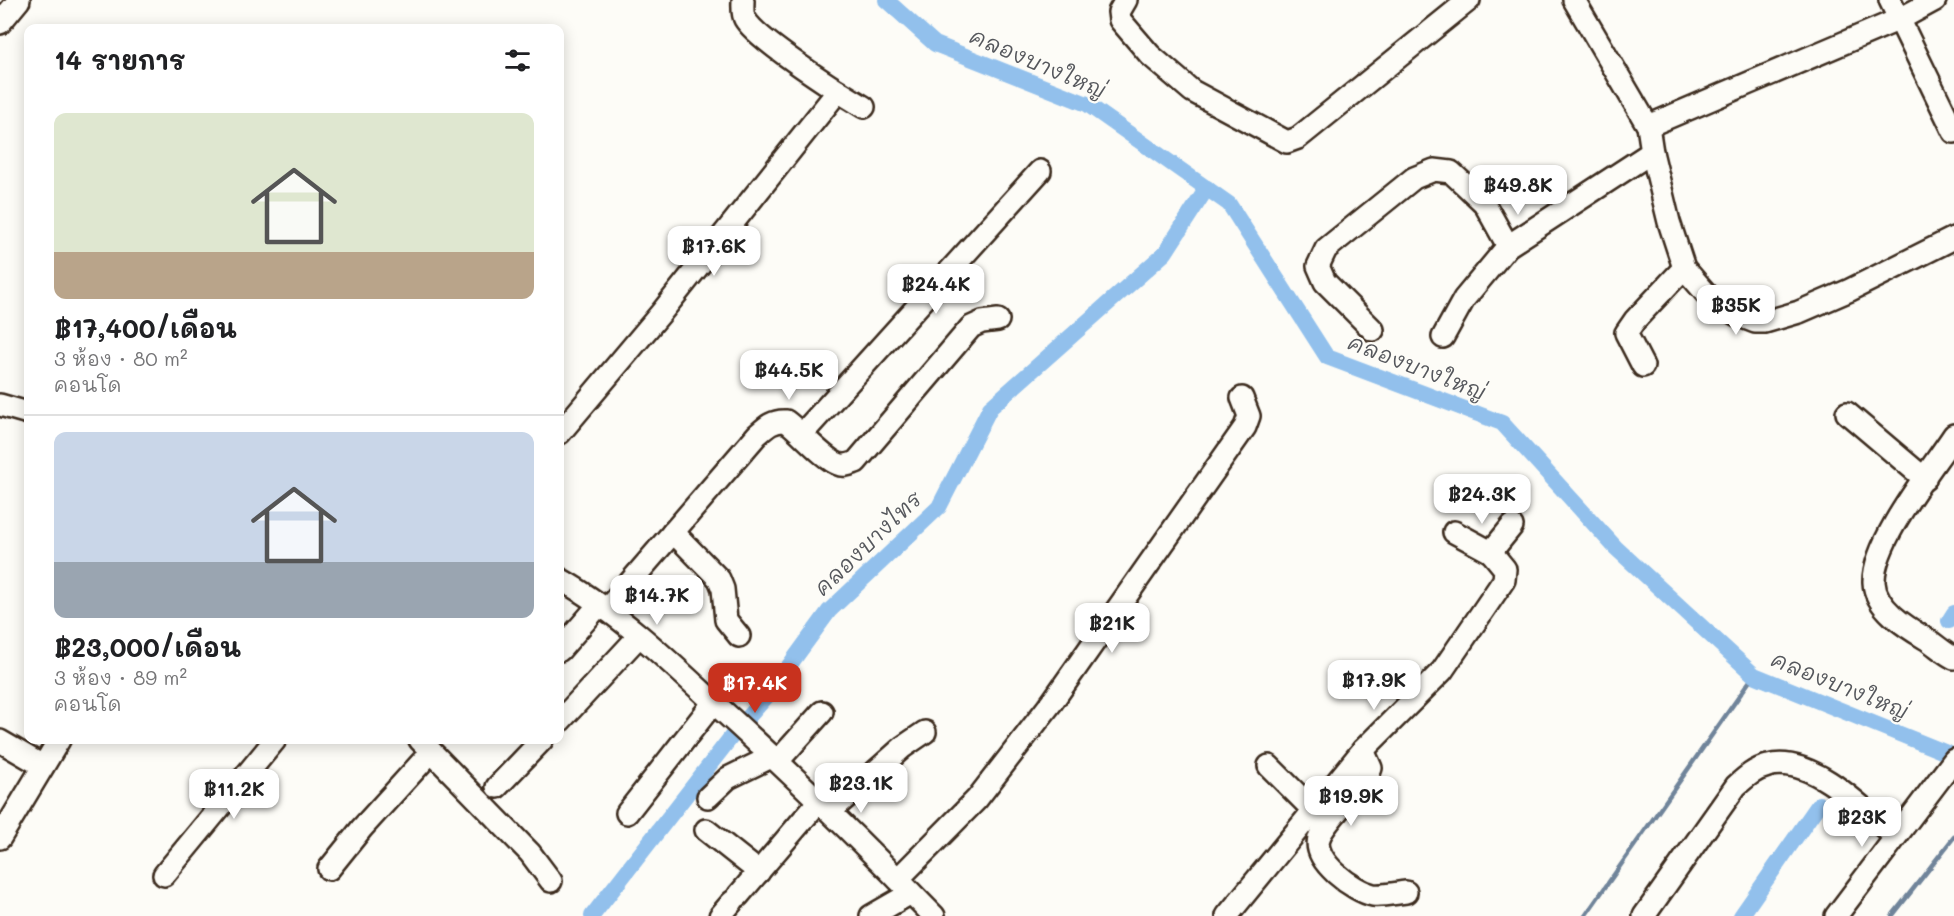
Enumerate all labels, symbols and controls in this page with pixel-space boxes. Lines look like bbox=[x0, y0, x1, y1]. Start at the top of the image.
water label: คลองบางใหญ่ bbox=[966, 21, 1112, 105]
text: 14 รายการ bbox=[54, 43, 185, 77]
icon: filters bbox=[501, 44, 534, 77]
icon: home bbox=[240, 152, 348, 260]
pin: ฿49.8K bbox=[1469, 165, 1567, 216]
text: ฿49.8K bbox=[1483, 171, 1553, 197]
pin: ฿17.6K bbox=[665, 226, 763, 277]
text: ฿17.6K bbox=[682, 232, 746, 258]
pin: ฿24.4K bbox=[887, 264, 985, 315]
text: ฿24.4K bbox=[901, 270, 971, 296]
pin: ฿35K bbox=[1700, 285, 1772, 336]
text: ฿35K bbox=[1711, 291, 1761, 317]
text: ฿17,400/เดือน bbox=[54, 311, 237, 345]
water label: คลองบางใหญ่ bbox=[1344, 327, 1491, 407]
text: 3 ห้อง · 80 m² bbox=[54, 345, 188, 371]
pin: ฿44.5K bbox=[740, 350, 838, 401]
text: ฿44.5K bbox=[754, 356, 824, 382]
text: คอนโด bbox=[54, 371, 122, 397]
icon: home bbox=[240, 471, 348, 579]
pin: ฿24.3K bbox=[1433, 474, 1531, 525]
text: ฿24.3K bbox=[1448, 480, 1516, 506]
water label: คลองบางไทร bbox=[807, 484, 928, 602]
pin: ฿14.7K bbox=[608, 575, 706, 626]
text: ฿14.7K bbox=[624, 581, 690, 607]
pin: ฿21K bbox=[1076, 603, 1148, 654]
text: ฿21K bbox=[1089, 609, 1135, 635]
text: ฿23,000/เดือน bbox=[54, 630, 241, 664]
water label: คลองบางใหญ่ bbox=[1767, 644, 1914, 726]
pin: ฿17.9K bbox=[1325, 660, 1423, 711]
pin: ฿17.4K bbox=[706, 663, 804, 714]
text: 3 ห้อง · 89 m² bbox=[54, 664, 187, 690]
text: ฿17.9K bbox=[1342, 666, 1406, 692]
text: ฿17.4K bbox=[722, 669, 788, 695]
text: คอนโด bbox=[54, 690, 122, 716]
pin: ฿23.1K bbox=[812, 763, 910, 814]
pin: ฿11.2K bbox=[185, 769, 283, 820]
text: ฿23.1K bbox=[829, 769, 893, 795]
text: ฿11.2K bbox=[203, 775, 265, 801]
pin: ฿19.9K bbox=[1302, 776, 1400, 827]
text: ฿19.9K bbox=[1318, 782, 1384, 808]
pin: ฿23K bbox=[1826, 797, 1898, 848]
text: ฿23K bbox=[1837, 803, 1887, 829]

